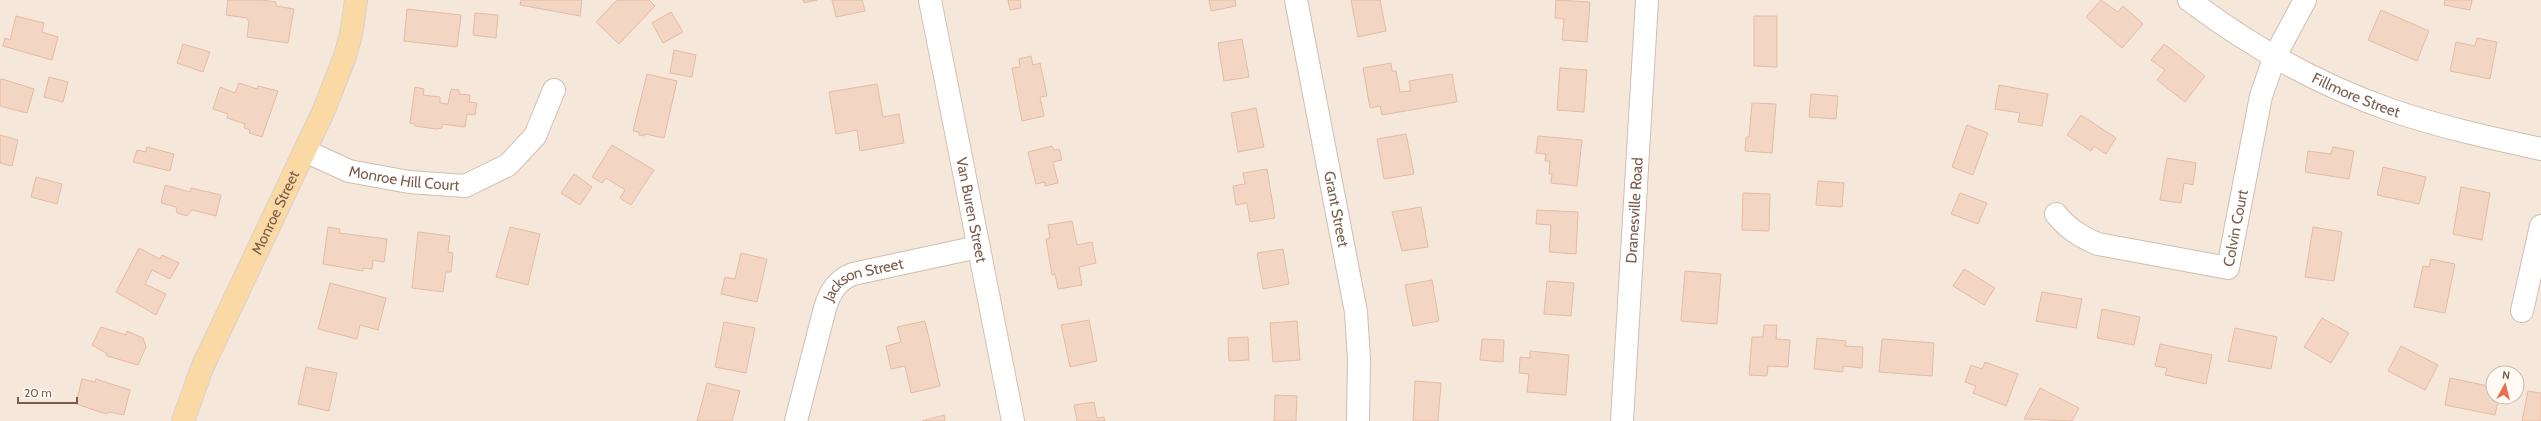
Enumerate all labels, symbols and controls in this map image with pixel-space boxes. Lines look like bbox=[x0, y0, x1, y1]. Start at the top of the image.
street label: Fillmore Street bbox=[2309, 69, 2402, 121]
street label: Van Buren Street bbox=[952, 156, 991, 264]
street label: Dranesville Road bbox=[1622, 157, 1647, 264]
street label: Monroe Hill Court bbox=[347, 162, 460, 195]
street label: Monroe Street bbox=[248, 168, 303, 258]
street label: Grant Street bbox=[1320, 170, 1352, 249]
street label: Colvin Court bbox=[2219, 188, 2252, 268]
street label: Jackson Street bbox=[819, 254, 905, 305]
north arrow bbox=[2485, 365, 2525, 405]
text: N bbox=[2502, 368, 2511, 382]
scale bar bbox=[18, 379, 77, 405]
text: 20 m bbox=[24, 385, 52, 400]

